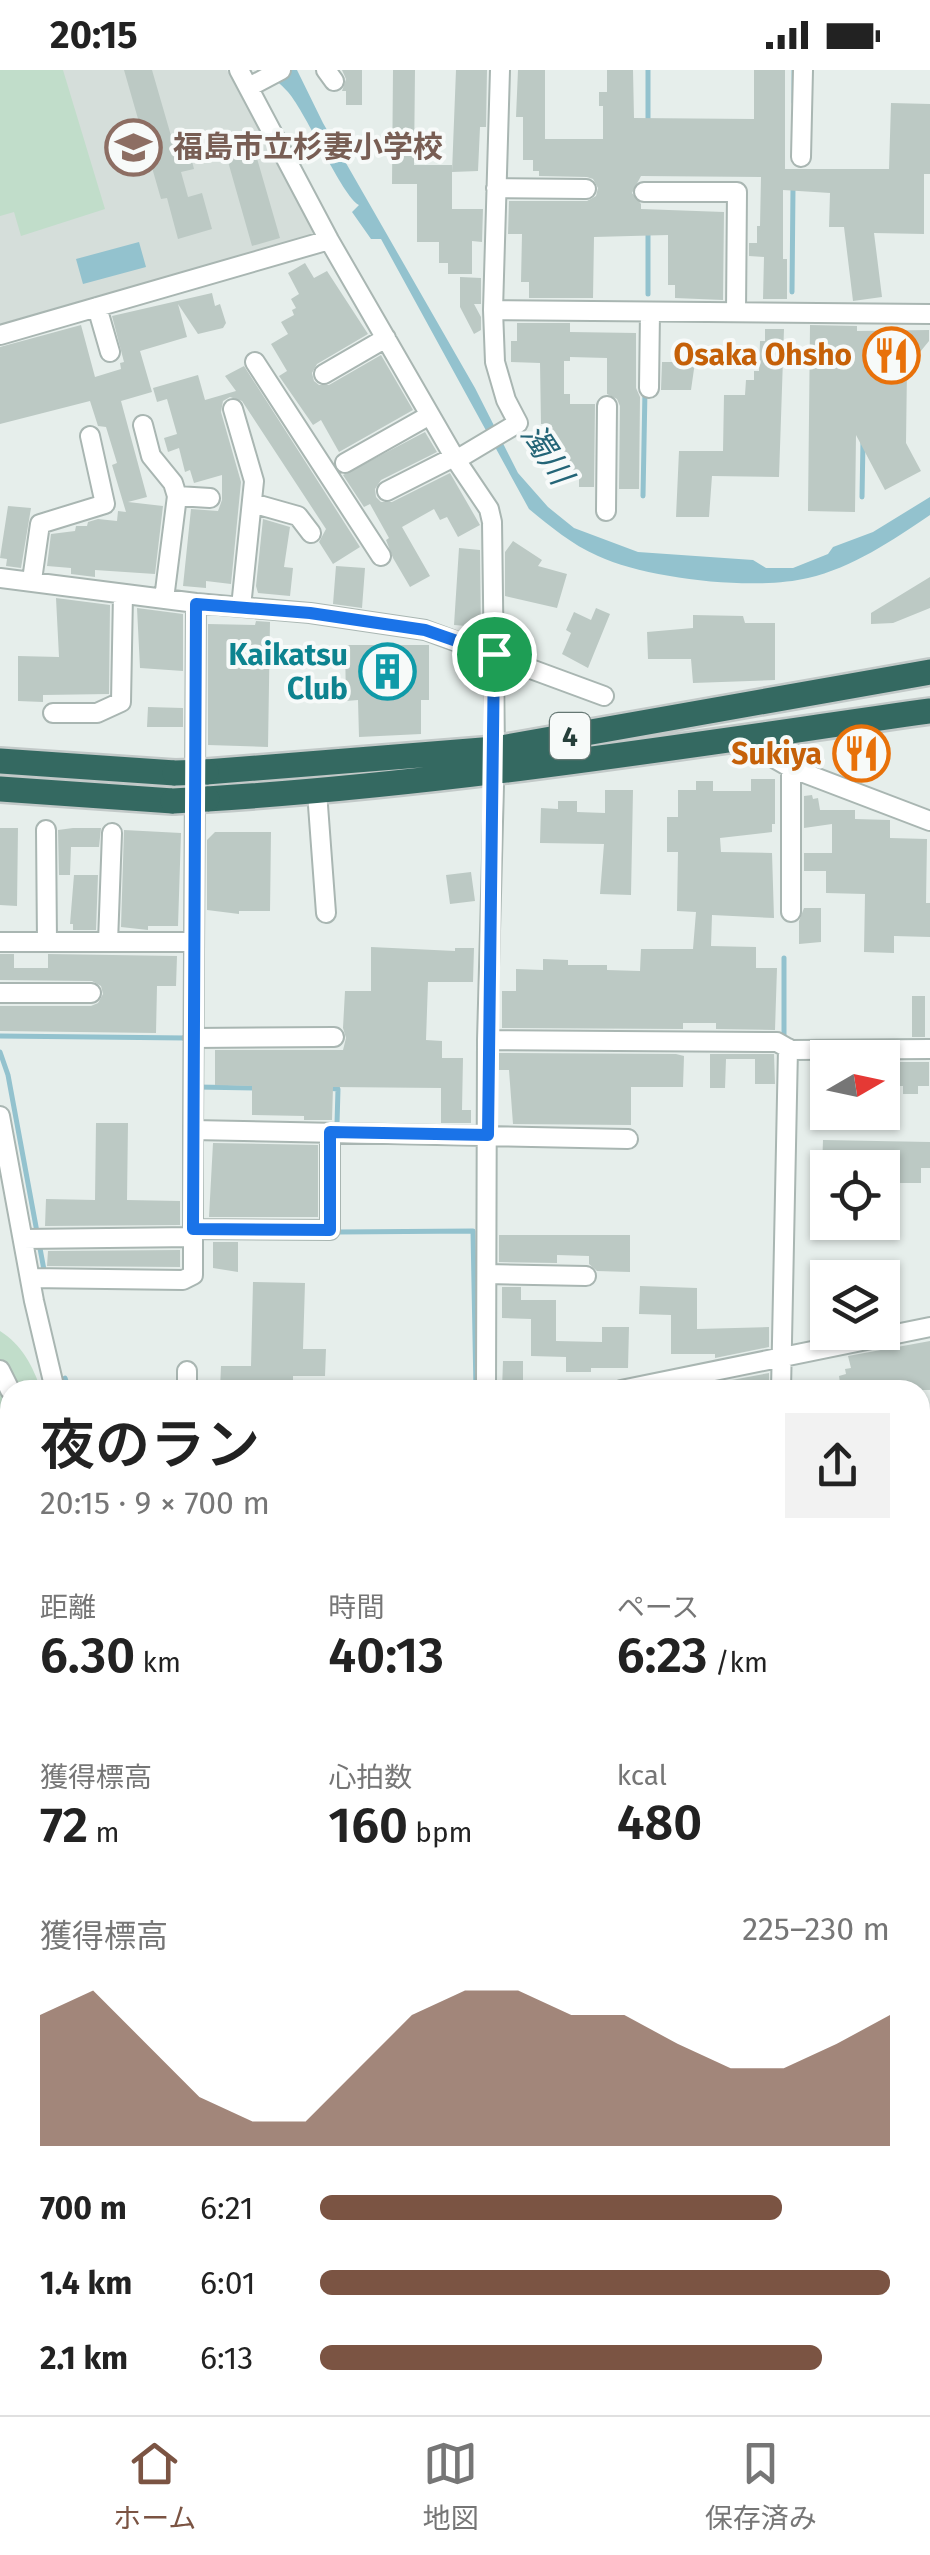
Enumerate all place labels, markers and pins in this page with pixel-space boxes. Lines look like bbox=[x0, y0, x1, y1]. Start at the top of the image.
school or university icon: 福島市立杉妻小学校 bbox=[104, 117, 164, 177]
place label: 福島市立杉妻小学校 bbox=[173, 129, 443, 165]
restaurant icon: Osaka Ohsho bbox=[861, 325, 921, 385]
place label: Osaka Ohsho bbox=[674, 337, 852, 373]
pin bbox=[452, 612, 537, 697]
place label: Kaikatsu Club bbox=[229, 637, 348, 707]
building icon: Kaikatsu Club bbox=[357, 642, 417, 702]
restaurant icon: Sukiya bbox=[831, 724, 891, 784]
place label: Sukiya bbox=[731, 736, 822, 772]

